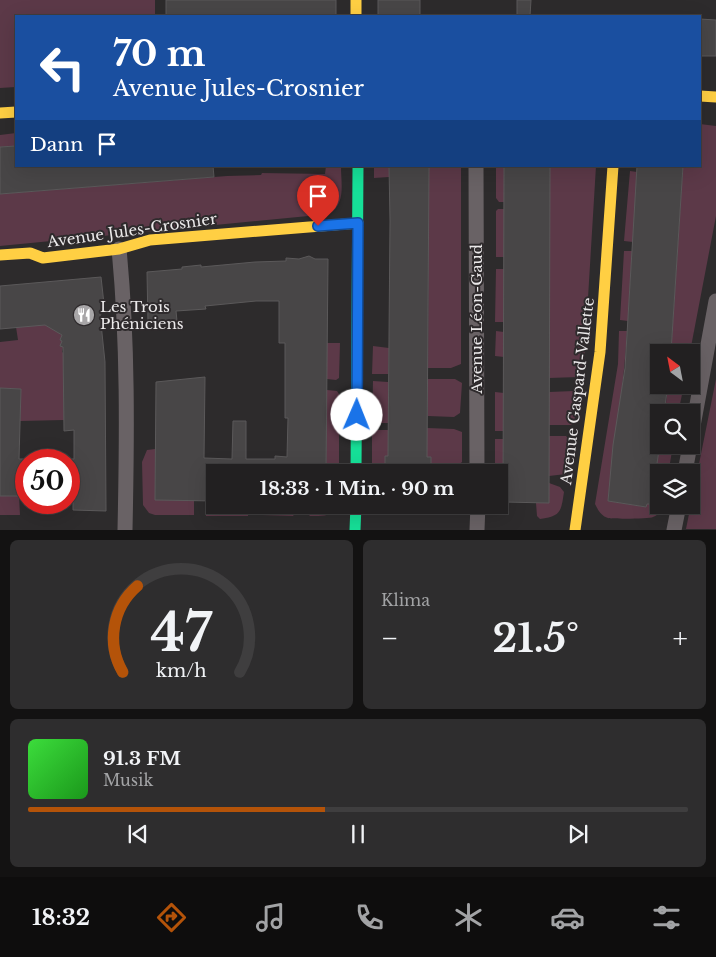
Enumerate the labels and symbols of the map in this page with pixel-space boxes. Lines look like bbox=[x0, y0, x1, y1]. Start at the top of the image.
pin bbox=[297, 175, 339, 226]
street label: Avenue Jules-Crosnier bbox=[45, 209, 219, 251]
street label: Avenue Léon-Gaud bbox=[467, 244, 486, 395]
street label: Avenue Gaspard-Vallette bbox=[556, 296, 598, 487]
place label: Les Trois Phéniciens bbox=[100, 297, 184, 333]
restaurant icon: Les Trois Phéniciens bbox=[72, 303, 96, 327]
north arrow bbox=[650, 344, 700, 394]
position arrow bbox=[330, 388, 382, 440]
speed limit sign: 50 bbox=[15, 449, 80, 514]

